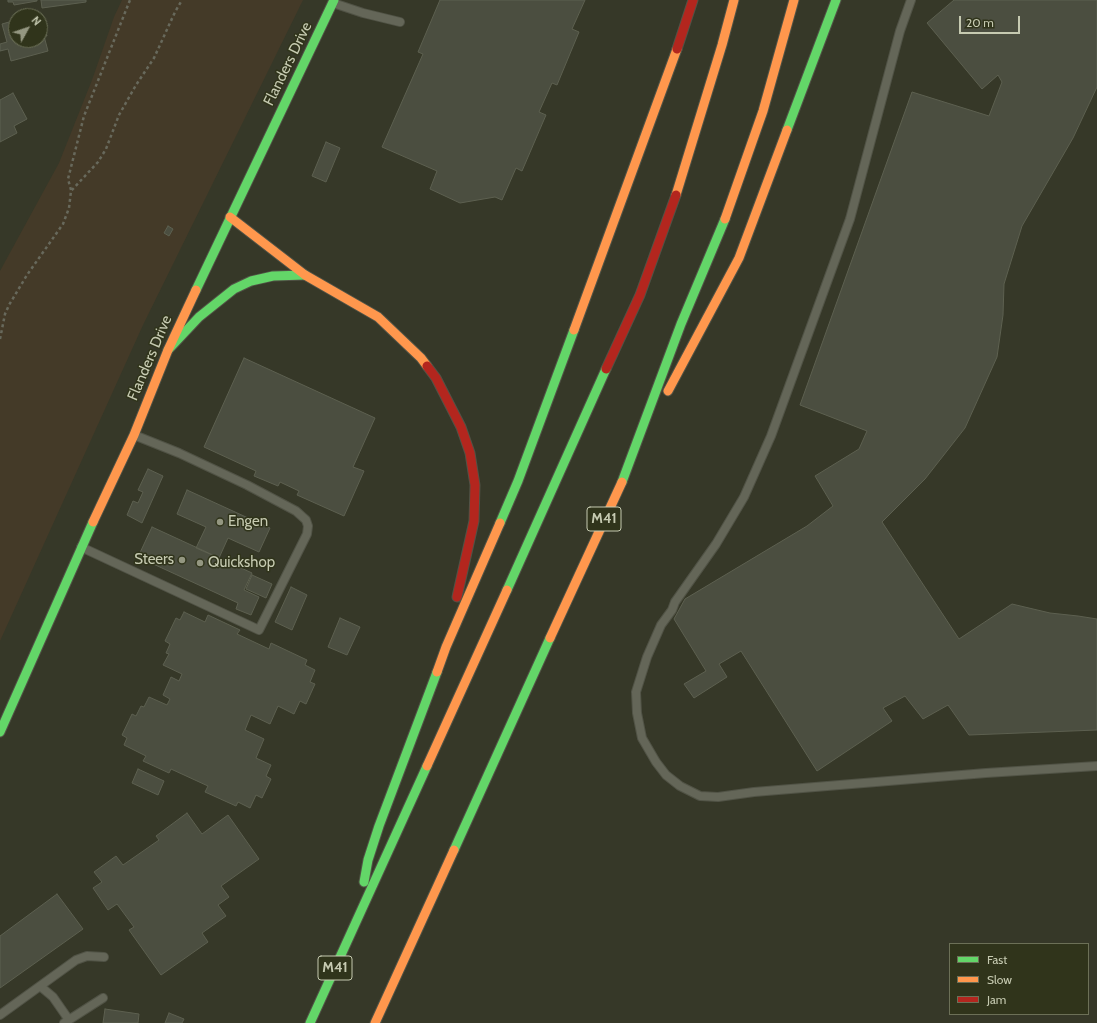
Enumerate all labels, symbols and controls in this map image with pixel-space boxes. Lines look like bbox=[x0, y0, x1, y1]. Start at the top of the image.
north arrow bbox=[8, 8, 48, 48]
scale bar bbox=[961, 8, 1022, 34]
text: N bbox=[29, 13, 44, 28]
text: 20 m bbox=[966, 15, 994, 30]
street label: Flanders Drive bbox=[260, 19, 316, 109]
street label: Flanders Drive bbox=[124, 313, 176, 403]
road number: M41 bbox=[587, 507, 621, 531]
place label: Engen bbox=[228, 513, 268, 531]
marker: Engen bbox=[215, 517, 225, 527]
place label: Steers bbox=[134, 551, 174, 569]
place label: Quickshop bbox=[208, 554, 275, 572]
marker: Steers bbox=[177, 555, 187, 565]
marker: Quickshop bbox=[195, 558, 205, 568]
legend bbox=[949, 943, 1089, 1015]
text: Fast bbox=[987, 952, 1007, 967]
road number: M41 bbox=[318, 956, 352, 980]
text: Slow bbox=[987, 972, 1012, 987]
text: Jam bbox=[987, 992, 1006, 1007]

